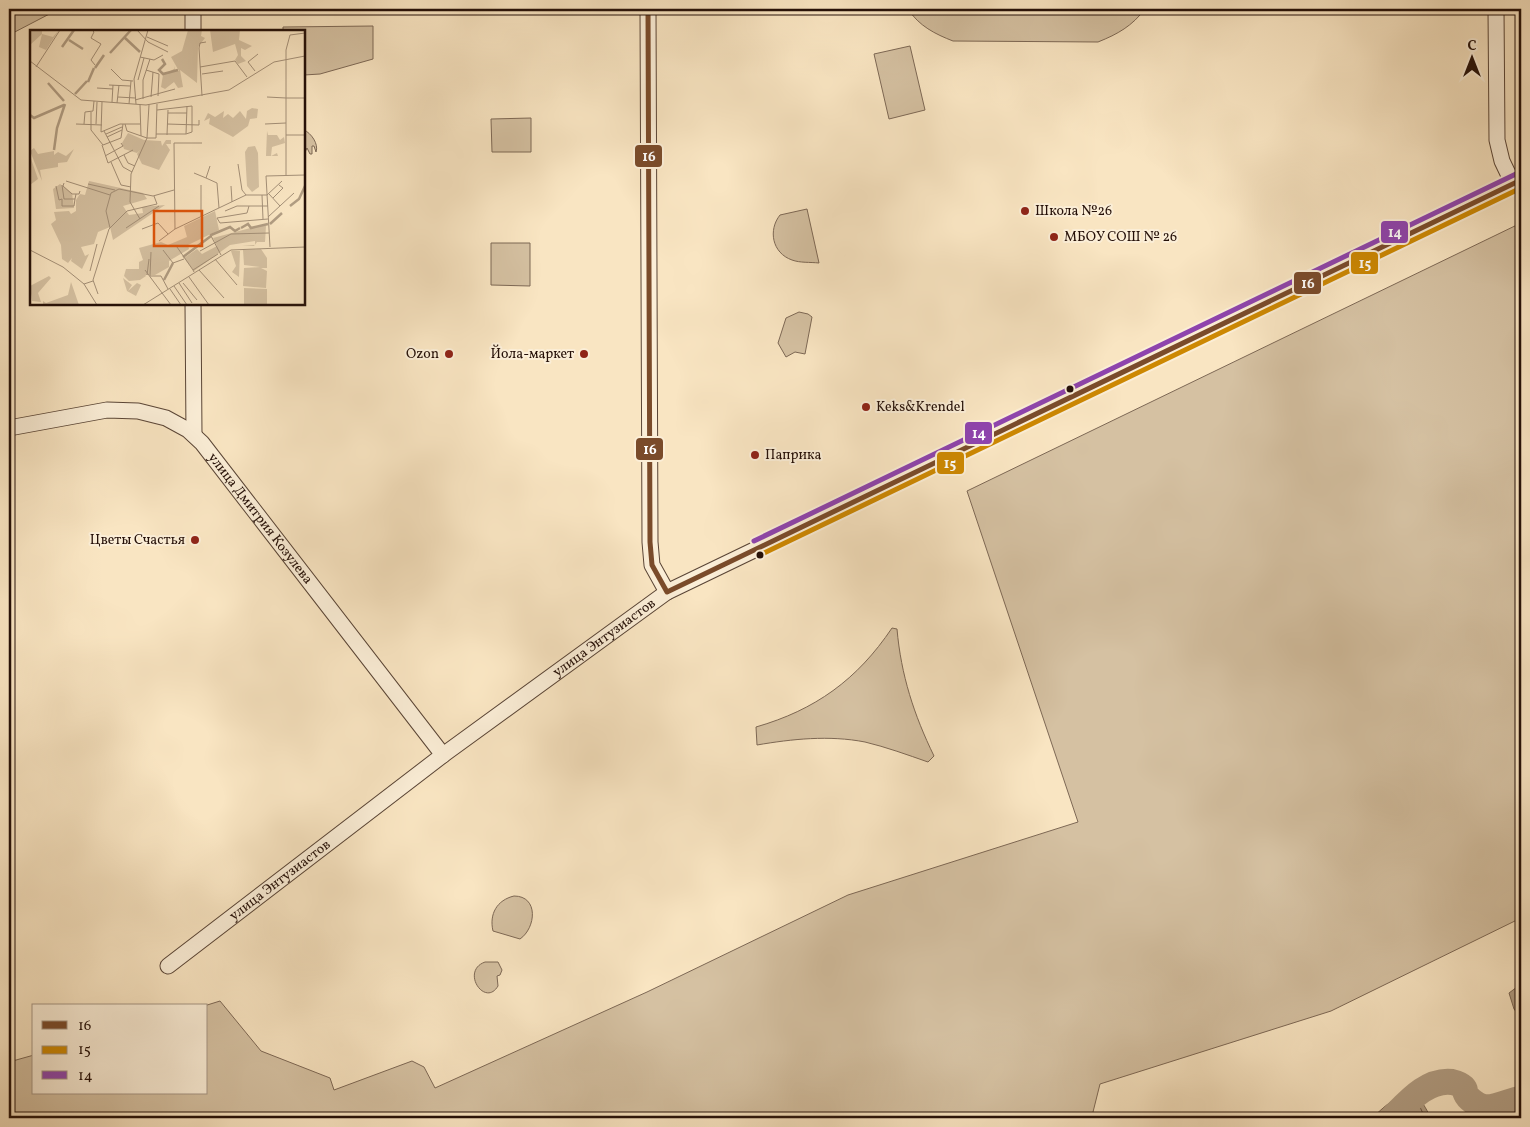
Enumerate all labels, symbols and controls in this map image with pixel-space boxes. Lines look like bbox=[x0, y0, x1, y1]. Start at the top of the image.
inset map bbox=[30, 30, 305, 305]
north arrow bbox=[1448, 32, 1498, 82]
text: С bbox=[1467, 37, 1477, 56]
line badge: 16 bbox=[634, 144, 663, 168]
text: 16 bbox=[642, 148, 656, 167]
place label: Школа №26 bbox=[1035, 202, 1112, 221]
marker: Школа №26 bbox=[1019, 205, 1031, 217]
line badge: 14 bbox=[1380, 220, 1409, 244]
text: 14 bbox=[1388, 224, 1403, 243]
place label: МБОУ СОШ № 26 bbox=[1064, 228, 1177, 247]
marker: МБОУ СОШ № 26 bbox=[1048, 231, 1060, 243]
line badge: 15 bbox=[1350, 251, 1379, 275]
text: 15 bbox=[1359, 255, 1371, 274]
line badge: 16 bbox=[1293, 271, 1322, 295]
text: 16 bbox=[1301, 275, 1315, 294]
place label: Йола-маркет bbox=[491, 344, 574, 364]
place label: Ozon bbox=[406, 345, 439, 364]
marker: Ozon bbox=[443, 348, 455, 360]
marker: Йола-маркет bbox=[578, 348, 590, 360]
unlabelled marker bbox=[1065, 384, 1075, 394]
place label: Keks&Krendel bbox=[876, 398, 965, 417]
marker: Keks&Krendel bbox=[860, 401, 872, 413]
line badge: 14 bbox=[964, 421, 993, 445]
text: 14 bbox=[972, 425, 987, 444]
line badge: 16 bbox=[635, 437, 664, 461]
text: 16 bbox=[643, 441, 657, 460]
place label: Паприка bbox=[765, 446, 822, 465]
street label: улица Дмитрия Козулева bbox=[203, 449, 317, 588]
marker: Паприка bbox=[749, 449, 761, 461]
line badge: 15 bbox=[936, 451, 965, 475]
text: 15 bbox=[944, 455, 956, 474]
place label: Цветы Счастья bbox=[90, 531, 185, 550]
marker: Цветы Счастья bbox=[189, 534, 201, 546]
unlabelled marker bbox=[755, 550, 765, 560]
street label: улица Энтузиастов bbox=[549, 594, 660, 682]
street label: улица Энтузиастов bbox=[225, 835, 334, 925]
legend bbox=[32, 1004, 208, 1094]
text: 16 bbox=[78, 1016, 91, 1037]
text: 15 bbox=[78, 1040, 91, 1061]
text: 14 bbox=[78, 1066, 93, 1087]

